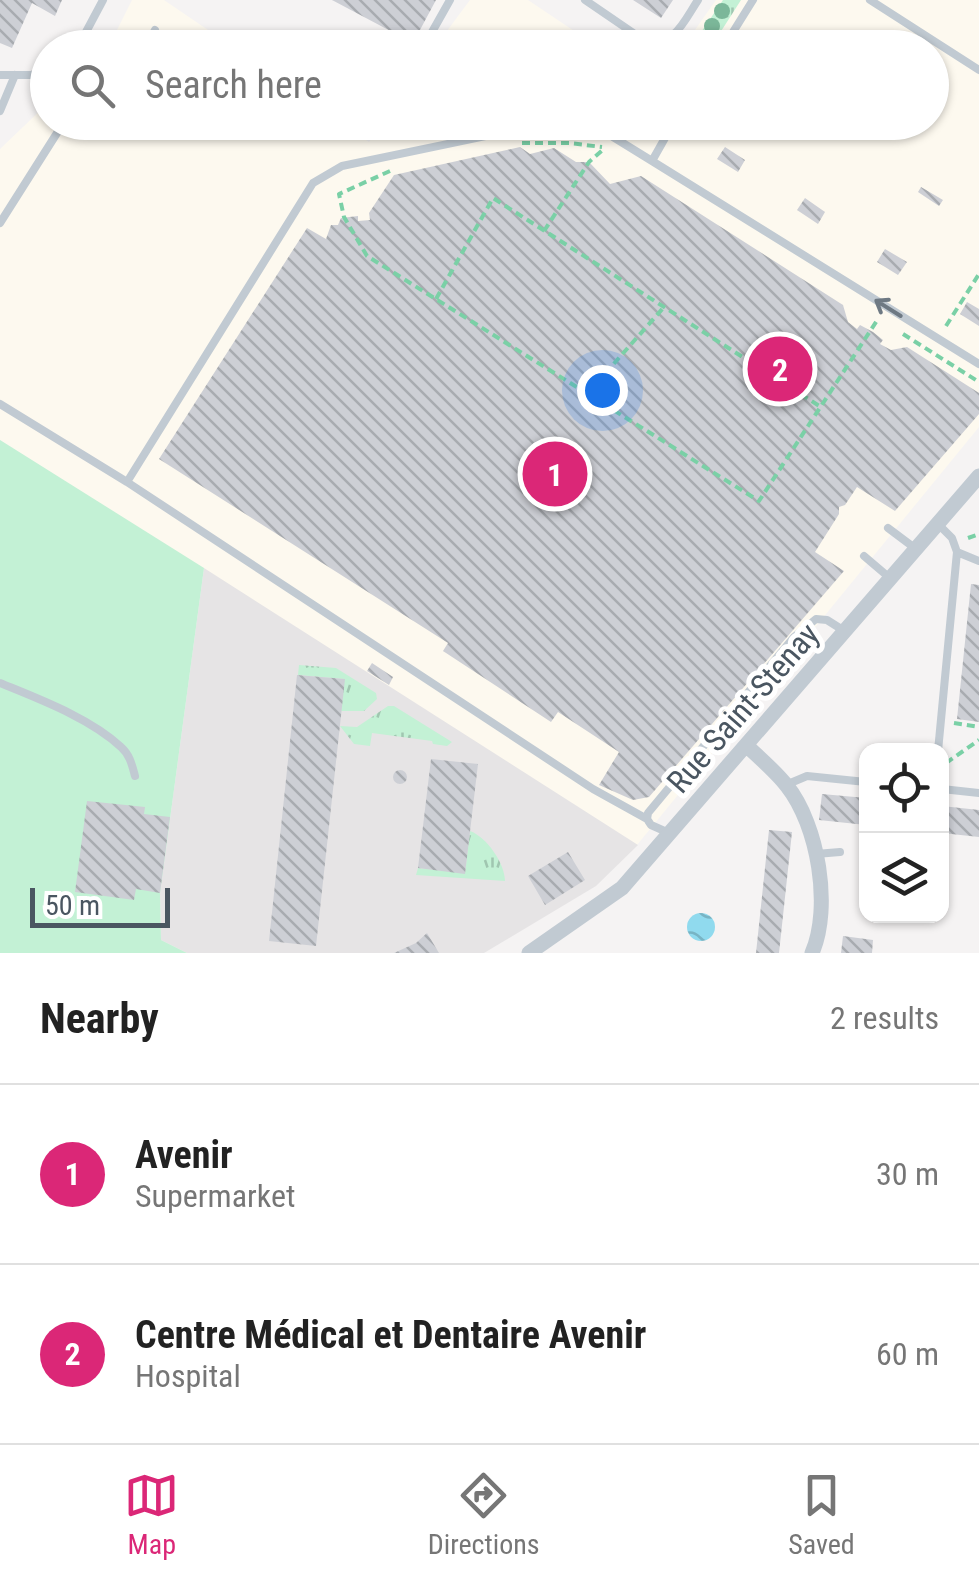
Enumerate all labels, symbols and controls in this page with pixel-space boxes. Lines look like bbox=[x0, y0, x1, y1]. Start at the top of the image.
search box bbox=[30, 30, 949, 140]
icon: search bbox=[65, 58, 120, 113]
text: Search here bbox=[145, 63, 322, 107]
one-way arrow bbox=[875, 298, 903, 318]
pin: 2 bbox=[748, 332, 812, 406]
your location bbox=[577, 365, 628, 416]
pin: 1 bbox=[522, 436, 588, 512]
street label: Rue Saint-Stenay bbox=[659, 616, 827, 800]
map controls bbox=[859, 743, 949, 923]
button: locate bbox=[859, 743, 949, 833]
button: layers bbox=[859, 833, 949, 923]
scale bar bbox=[30, 883, 170, 928]
text: 50 m bbox=[45, 889, 100, 922]
text: Nearby bbox=[40, 994, 159, 1043]
text: 2 results bbox=[830, 999, 939, 1037]
text: Avenir bbox=[135, 1133, 233, 1177]
text: 1 bbox=[64, 1155, 81, 1193]
text: 30 m bbox=[876, 1155, 939, 1193]
text: Supermarket bbox=[135, 1177, 295, 1215]
text: Centre Médical et Dentaire Avenir bbox=[135, 1313, 646, 1357]
text: 2 bbox=[64, 1335, 81, 1373]
text: 60 m bbox=[876, 1335, 939, 1373]
text: Hospital bbox=[135, 1357, 241, 1395]
tab: Map bbox=[124, 1468, 179, 1561]
tab: Directions bbox=[428, 1468, 540, 1561]
tab: Saved bbox=[788, 1468, 855, 1561]

